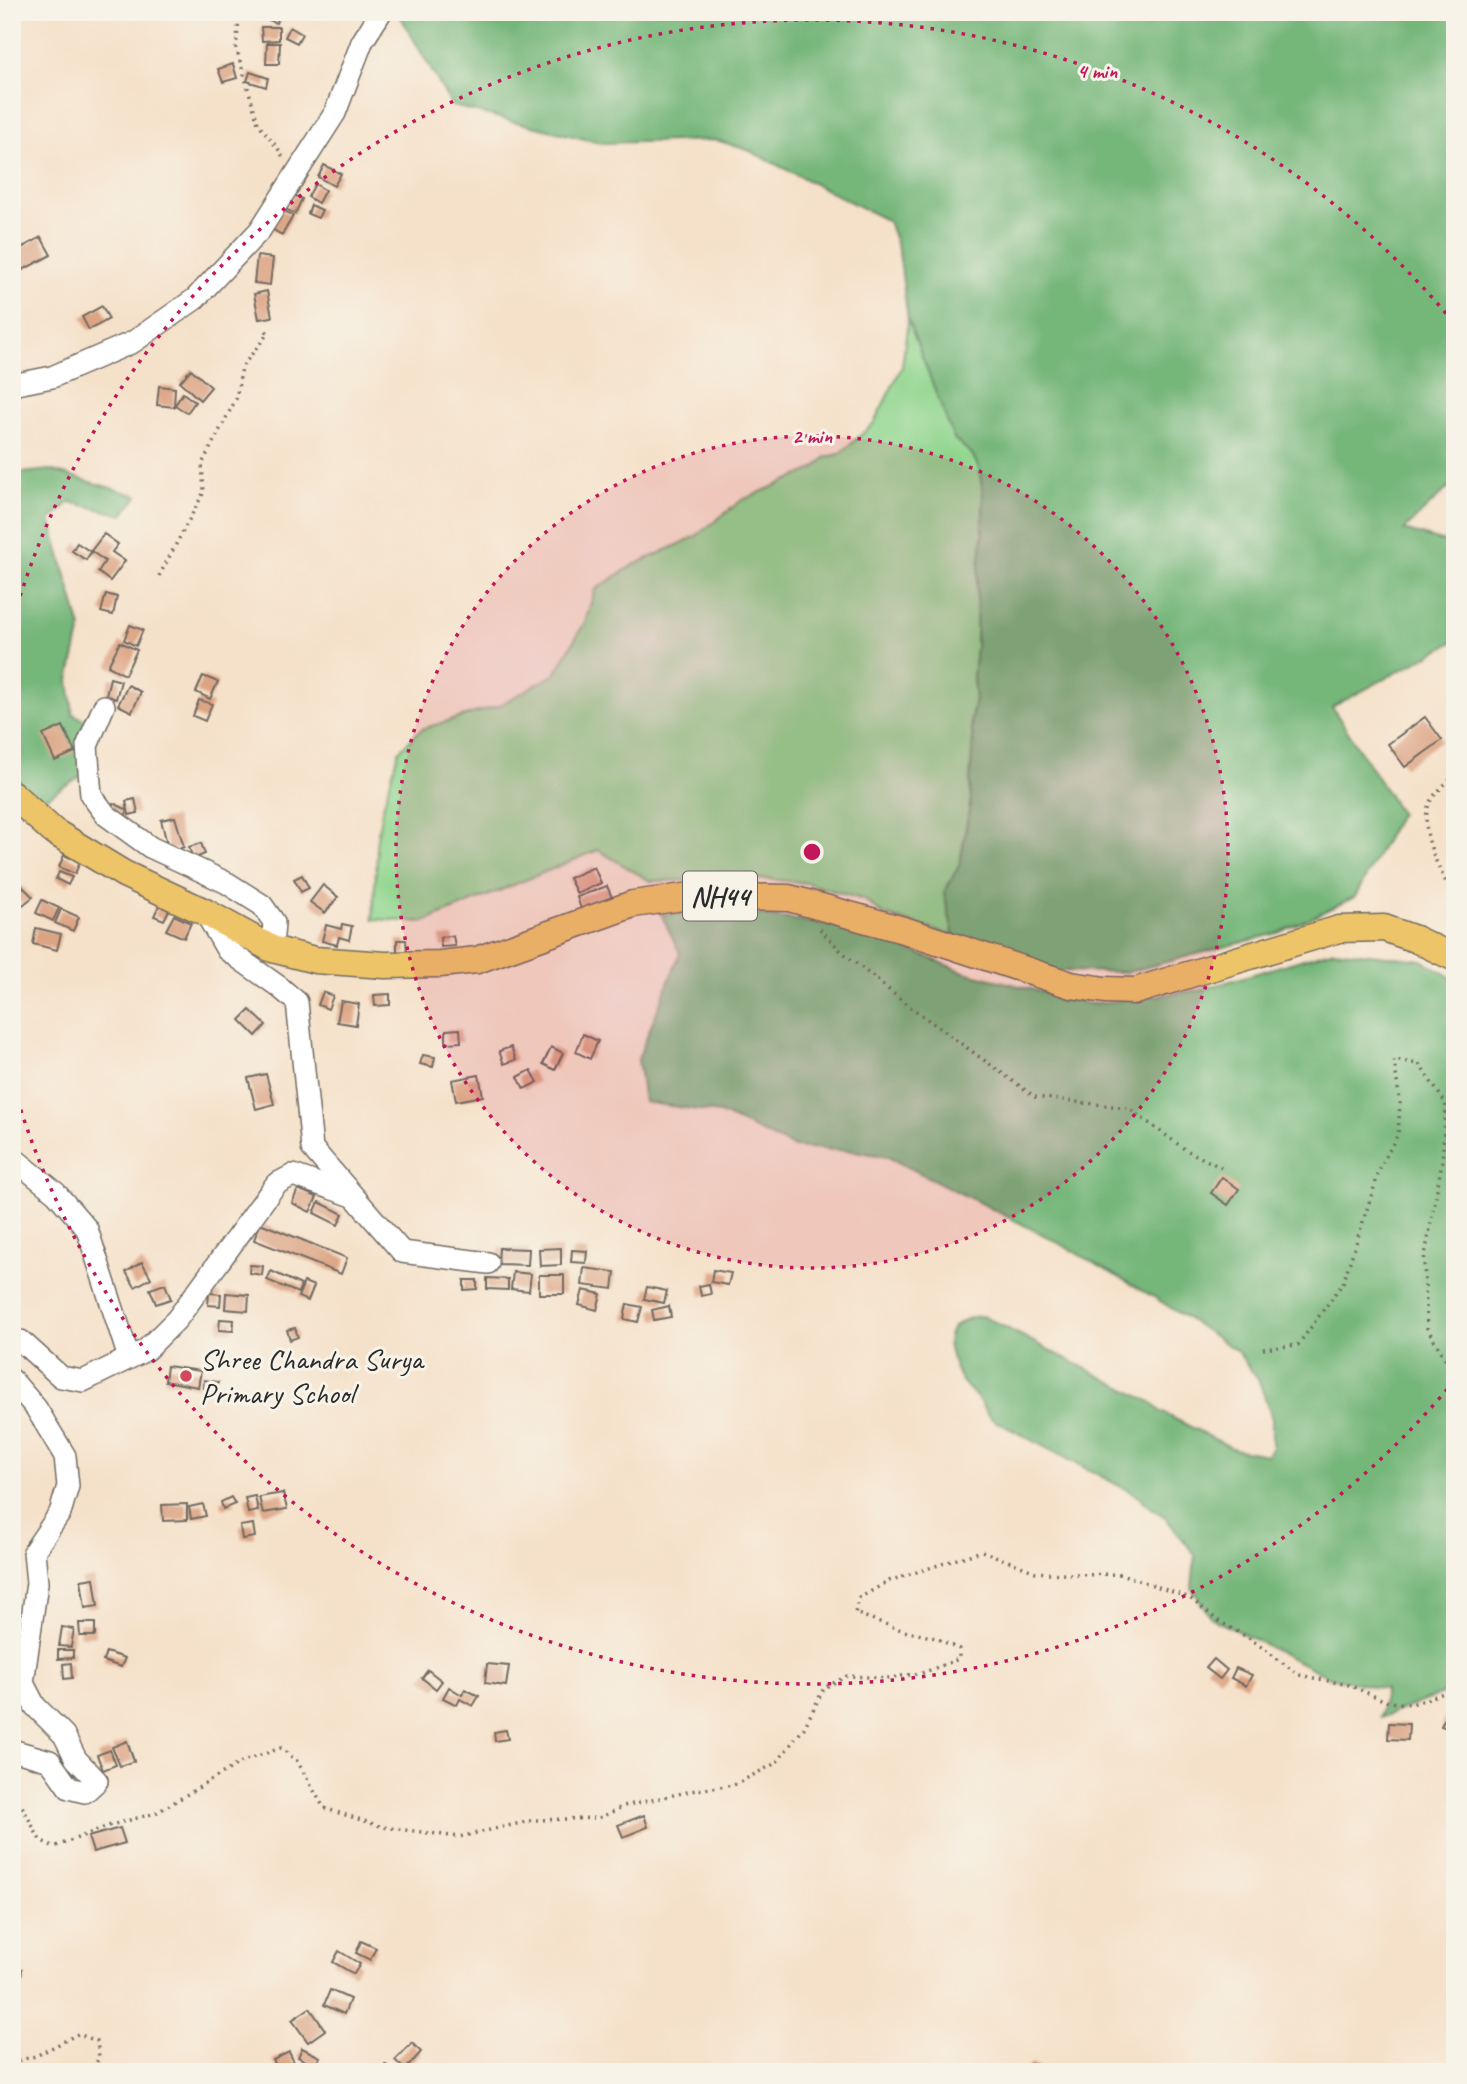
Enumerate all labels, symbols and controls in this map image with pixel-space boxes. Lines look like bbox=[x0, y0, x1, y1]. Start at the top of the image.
text: 4 min bbox=[1077, 58, 1117, 84]
text: 2 min bbox=[792, 423, 832, 449]
centre of rings bbox=[800, 840, 824, 864]
road number: NH44 bbox=[683, 872, 757, 920]
place label: Shree Chandra Surya Primary School bbox=[200, 1340, 425, 1412]
marker: Shree Chandra Surya Primary School bbox=[178, 1368, 194, 1384]

